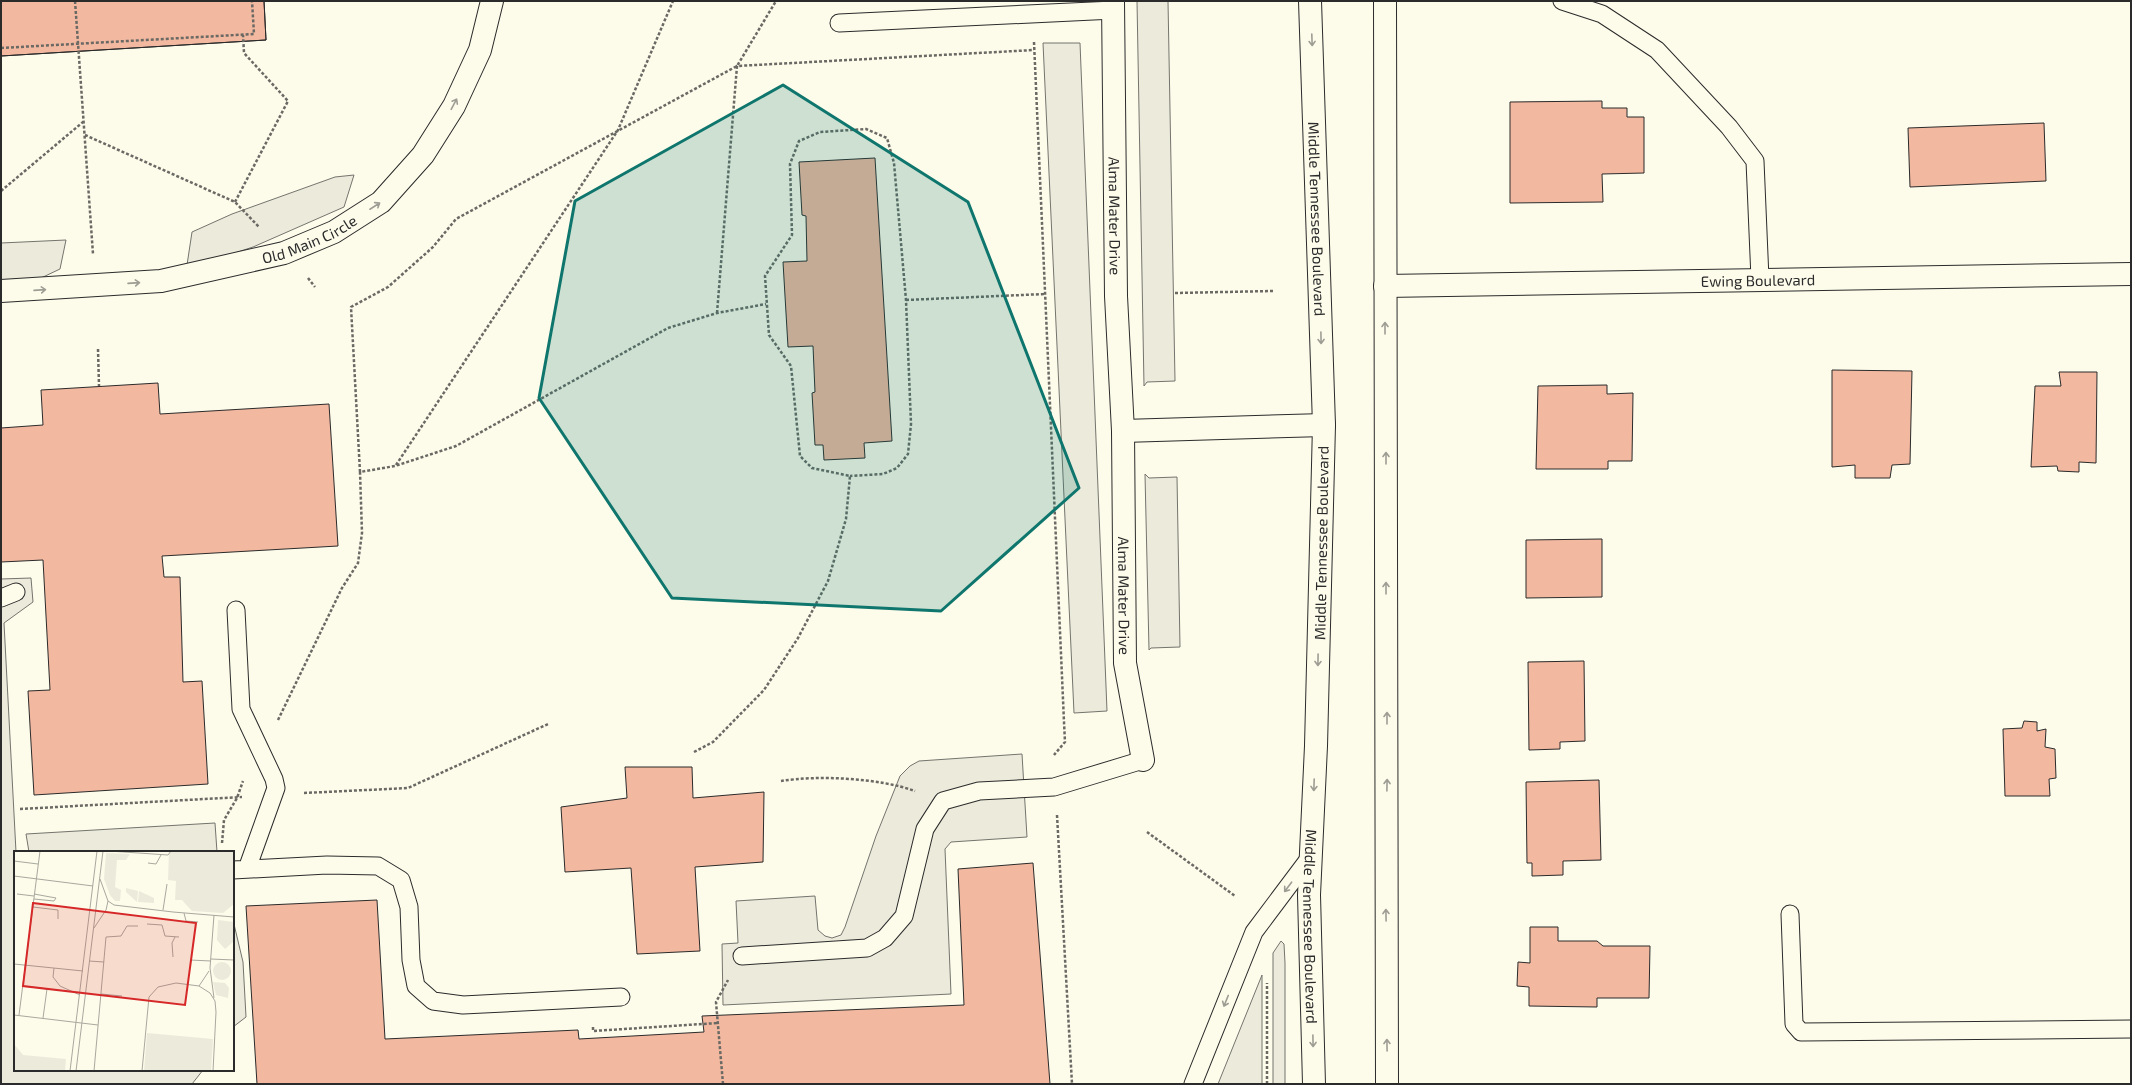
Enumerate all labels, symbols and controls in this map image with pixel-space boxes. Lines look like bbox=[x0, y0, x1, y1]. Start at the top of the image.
one-way arrow bbox=[1308, 33, 1315, 46]
one-way arrow bbox=[451, 99, 458, 111]
street label: Middle Tennessee Boulevard bbox=[1305, 121, 1329, 316]
street label: Alma Mater Drive bbox=[1106, 157, 1125, 275]
one-way arrow bbox=[369, 202, 380, 210]
street label: Old Main Circle bbox=[260, 211, 360, 267]
street label: Ewing Boulevard bbox=[1701, 270, 1815, 290]
one-way arrow bbox=[127, 279, 140, 286]
one-way arrow bbox=[33, 286, 46, 293]
one-way arrow bbox=[1381, 322, 1389, 335]
one-way arrow bbox=[1317, 331, 1325, 344]
street label: Middle Tennessee Boulevard bbox=[1310, 446, 1332, 640]
one-way arrow bbox=[1382, 452, 1390, 465]
street label: Alma Mater Drive bbox=[1115, 536, 1134, 655]
one-way arrow bbox=[1382, 582, 1390, 595]
one-way arrow bbox=[1314, 653, 1322, 666]
one-way arrow bbox=[1383, 712, 1391, 725]
one-way arrow bbox=[1311, 778, 1318, 791]
one-way arrow bbox=[1383, 779, 1391, 792]
street label: Middle Tennessee Boulevard bbox=[1300, 829, 1321, 1024]
inset map bbox=[14, 851, 234, 1071]
one-way arrow bbox=[1283, 882, 1292, 893]
one-way arrow bbox=[1382, 909, 1390, 922]
one-way arrow bbox=[1222, 994, 1229, 1006]
one-way arrow bbox=[1309, 1034, 1316, 1047]
one-way arrow bbox=[1383, 1039, 1391, 1052]

